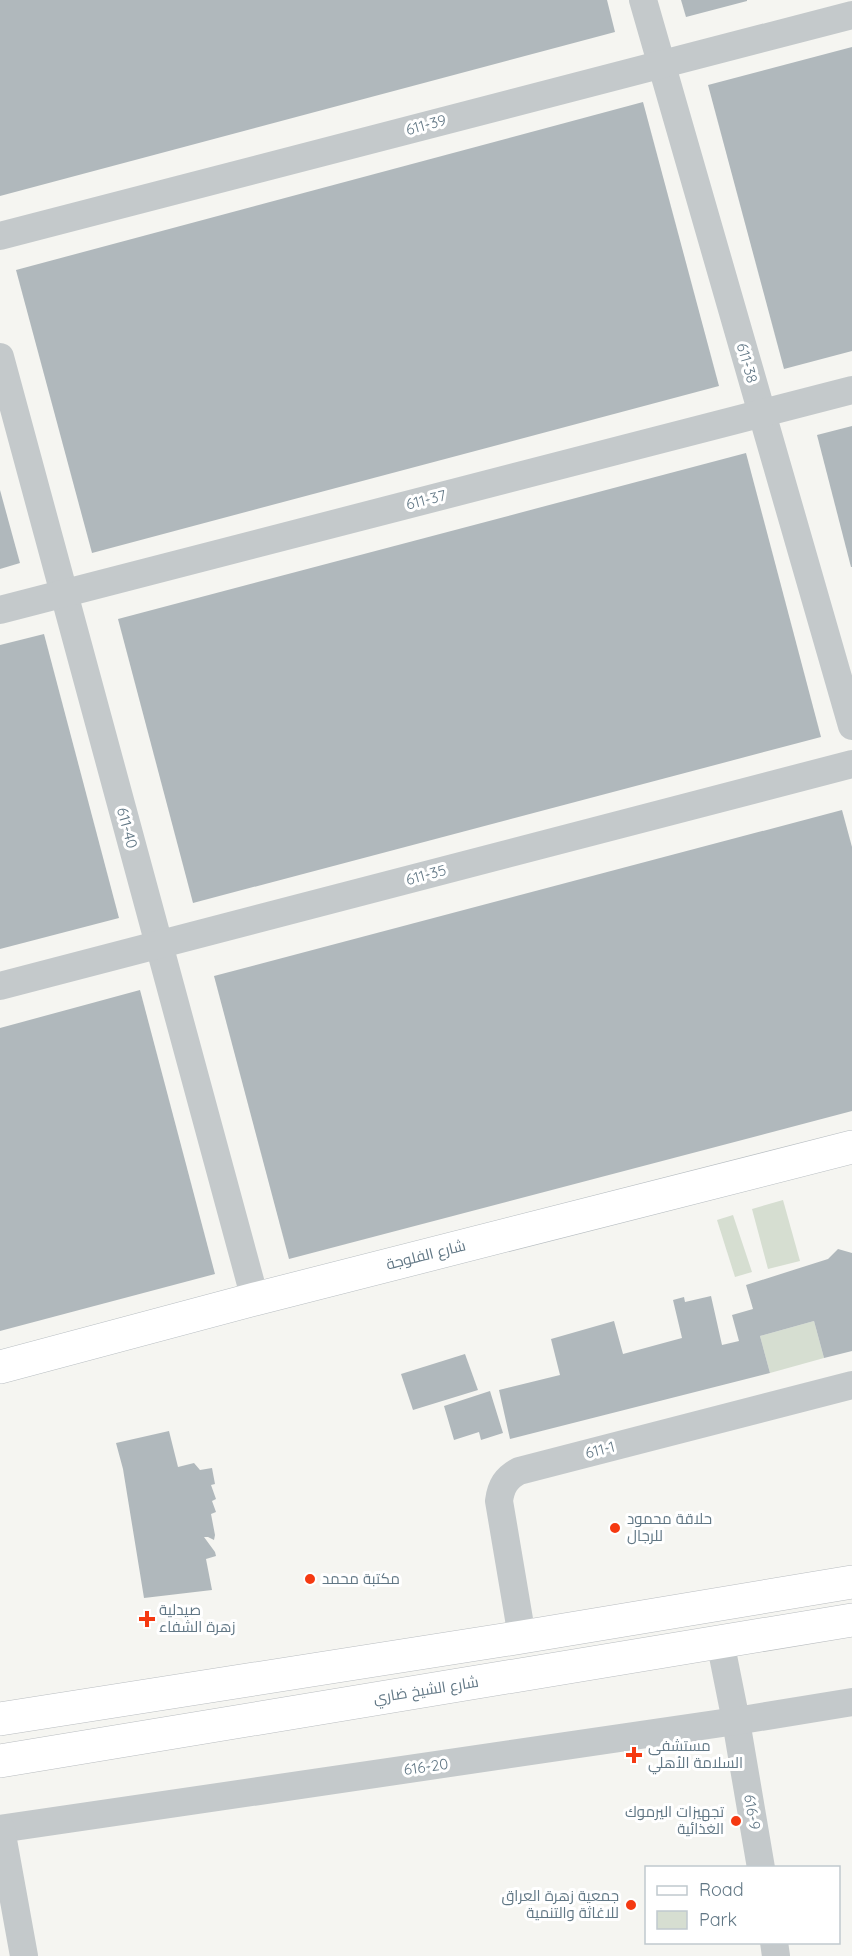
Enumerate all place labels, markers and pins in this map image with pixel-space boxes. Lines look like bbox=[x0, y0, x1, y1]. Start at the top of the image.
place label: حلاقة محمود للرجال bbox=[627, 1509, 712, 1545]
marker: حلاقة محمود للرجال bbox=[608, 1521, 622, 1535]
place label: مكتبة محمد bbox=[322, 1569, 400, 1588]
marker: مكتبة محمد bbox=[303, 1572, 317, 1586]
place label: صيدلية زهرة الشفاء bbox=[159, 1600, 235, 1636]
marker: صيدلية زهرة الشفاء bbox=[140, 1612, 154, 1626]
place label: مستشفى السلامة الأهلي bbox=[648, 1736, 743, 1775]
marker: مستشفى السلامة الأهلي bbox=[625, 1746, 643, 1764]
place label: تجهيزات اليرموك الغذائية bbox=[625, 1802, 724, 1838]
marker: تجهيزات اليرموك الغذائية bbox=[729, 1814, 743, 1828]
place label: جمعية زهرة العراق للاغاثة والتنمية bbox=[501, 1886, 619, 1922]
marker: جمعية زهرة العراق للاغاثة والتنمية bbox=[624, 1898, 638, 1912]

